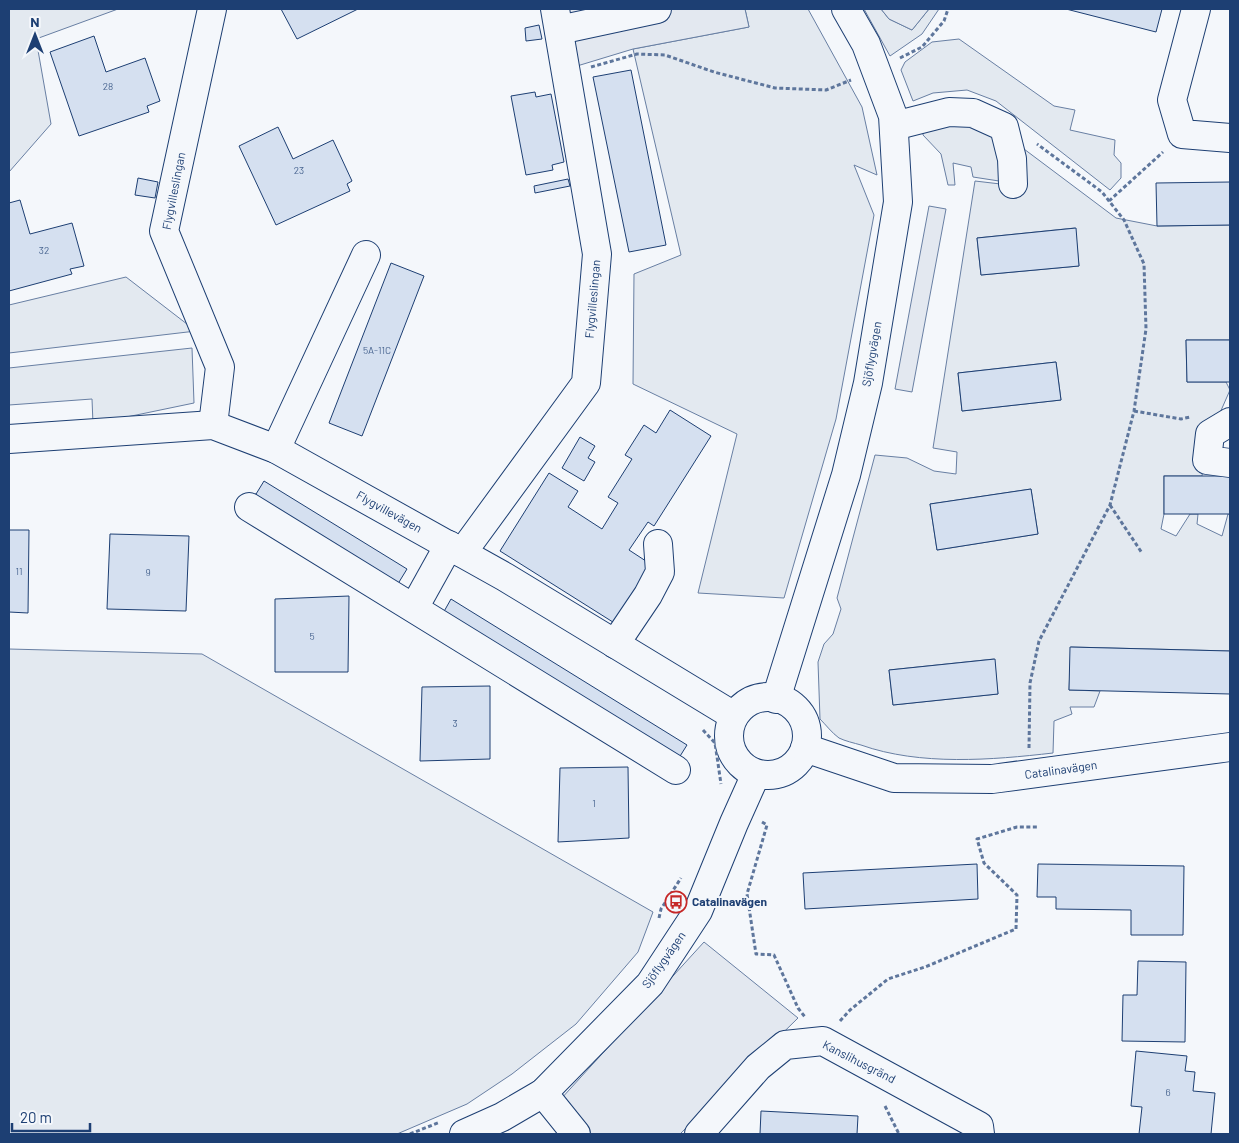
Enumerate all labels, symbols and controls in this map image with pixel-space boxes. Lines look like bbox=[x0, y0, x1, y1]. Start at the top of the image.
north arrow bbox=[10, 10, 60, 60]
text: N bbox=[30, 13, 40, 30]
house number: 28 bbox=[103, 80, 113, 92]
street label: Flygvilleslingan bbox=[159, 151, 187, 231]
house number: 23 bbox=[294, 164, 304, 176]
house number: 32 bbox=[39, 244, 49, 256]
street label: Flygvilleslingan bbox=[582, 259, 602, 339]
street label: Sjöflygvägen bbox=[858, 320, 884, 388]
house number: 5A-11C bbox=[363, 344, 391, 356]
street label: Flygvillevägen bbox=[354, 487, 425, 535]
house number: 11 bbox=[15, 565, 23, 577]
house number: 9 bbox=[145, 566, 151, 578]
house number: 5 bbox=[309, 630, 315, 642]
house number: 3 bbox=[452, 717, 458, 729]
street label: Catalinavägen bbox=[1024, 757, 1098, 781]
house number: 1 bbox=[592, 797, 596, 809]
bus stop icon: Catalinavägen bbox=[664, 890, 688, 914]
place label: Catalinavägen bbox=[692, 894, 767, 908]
street label: Sjöflygvägen bbox=[638, 928, 688, 991]
street label: Kanslihusgränd bbox=[821, 1037, 898, 1086]
house number: 6 bbox=[1165, 1086, 1171, 1098]
scale bar bbox=[12, 1100, 90, 1132]
text: 20 m bbox=[20, 1108, 52, 1126]

